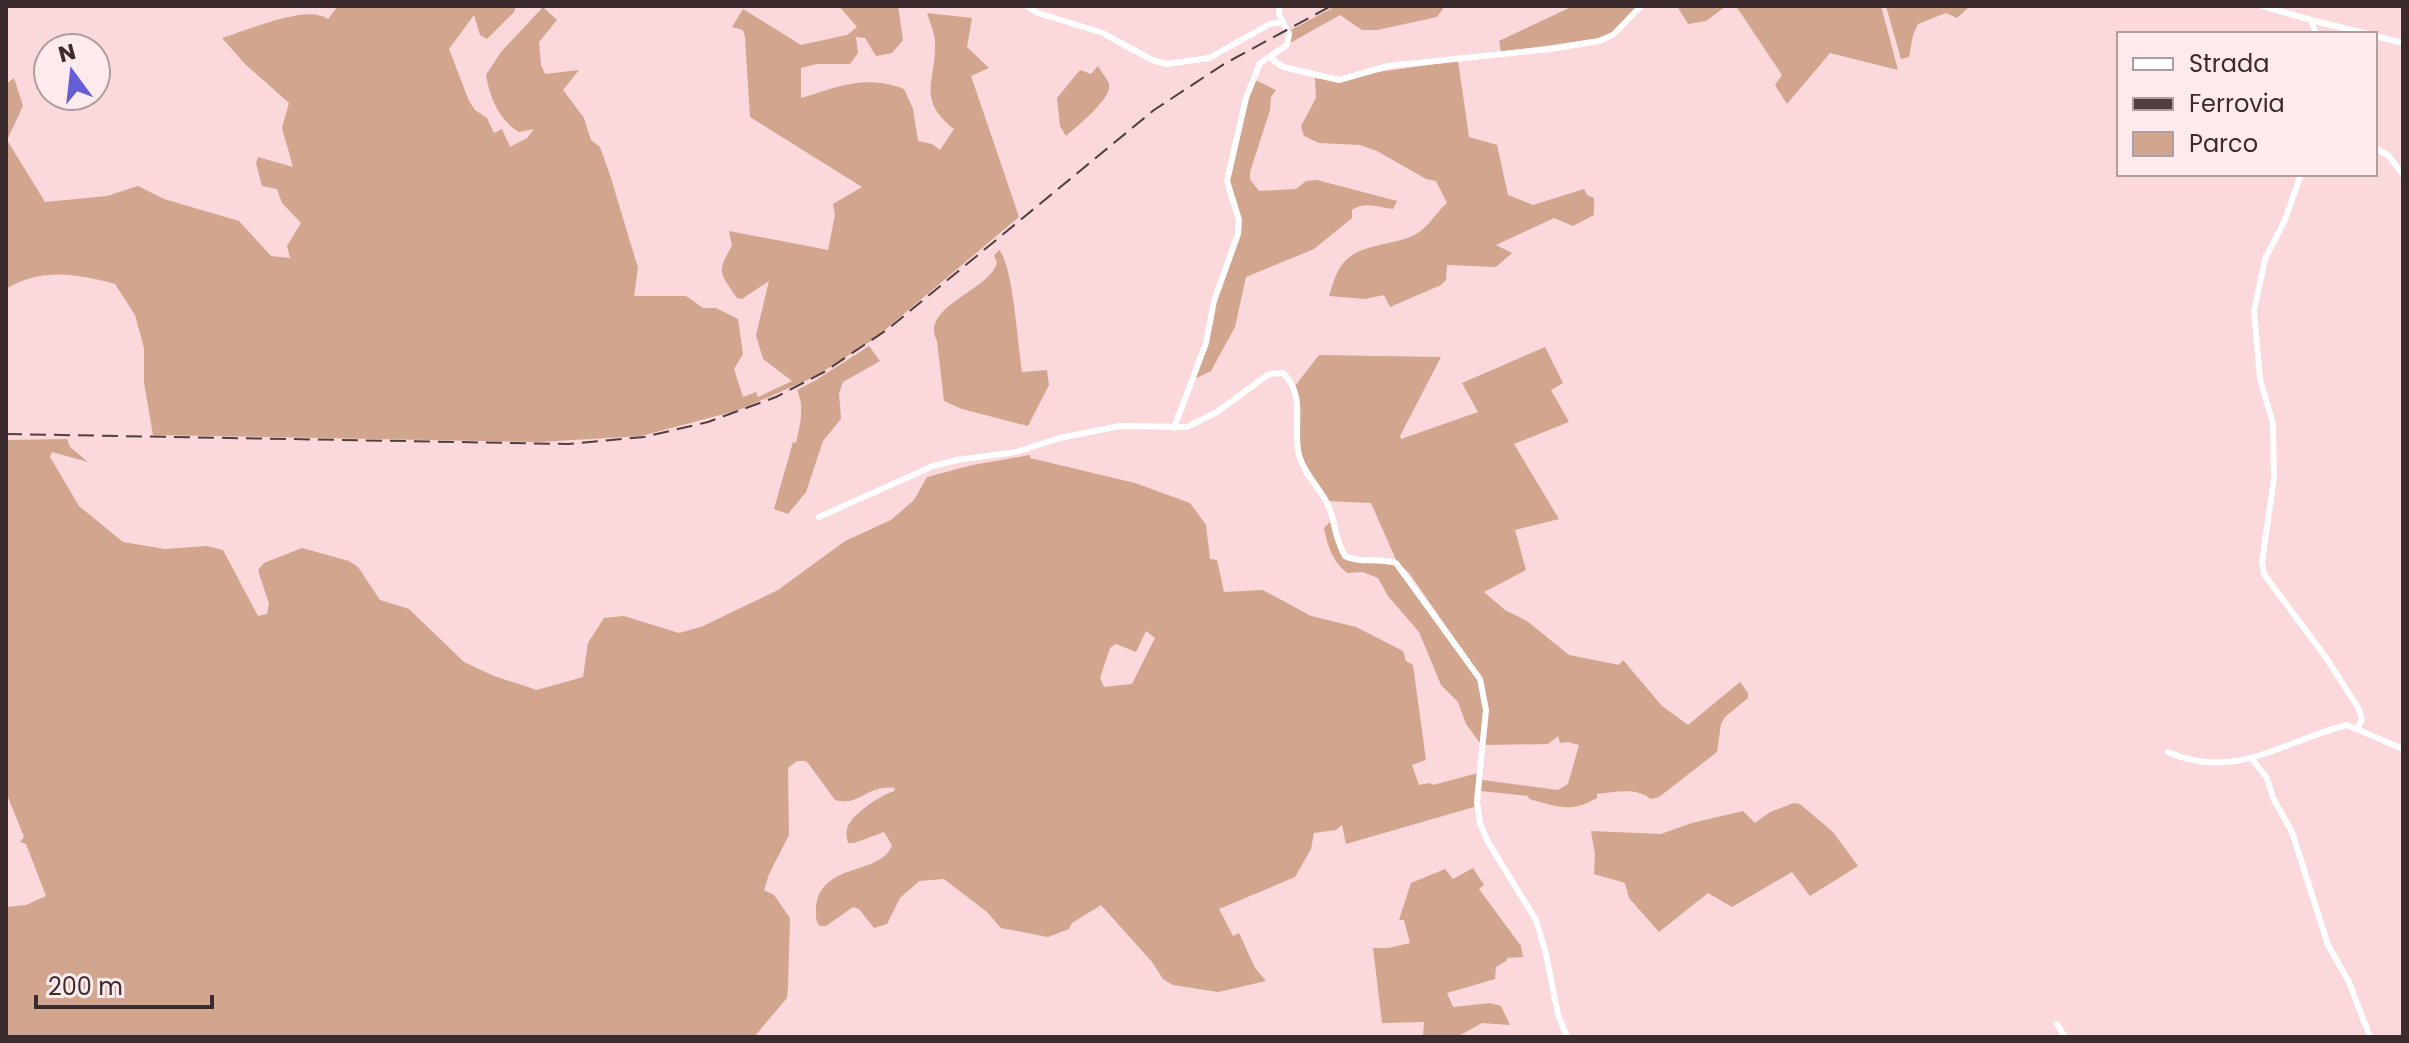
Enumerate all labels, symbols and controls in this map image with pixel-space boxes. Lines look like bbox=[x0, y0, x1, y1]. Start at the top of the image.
north arrow bbox=[32, 32, 112, 112]
legend bbox=[2117, 32, 2377, 176]
text: N bbox=[55, 36, 79, 70]
text: Strada bbox=[2189, 47, 2269, 80]
text: Ferrovia bbox=[2189, 87, 2285, 120]
text: Parco bbox=[2189, 127, 2258, 160]
scale bar bbox=[36, 959, 212, 1009]
text: 200 m bbox=[48, 970, 123, 1003]

